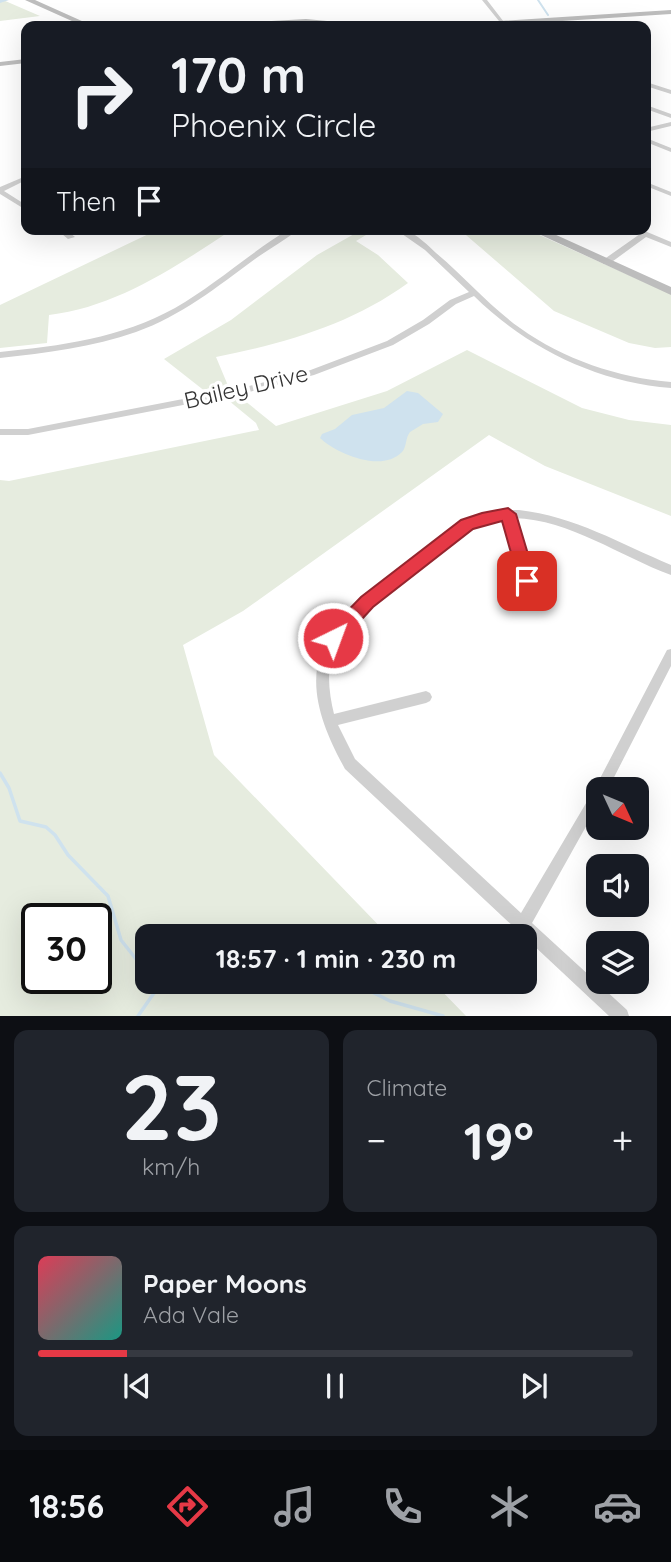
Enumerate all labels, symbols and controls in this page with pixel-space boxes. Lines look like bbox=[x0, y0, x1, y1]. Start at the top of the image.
text: 170 m bbox=[171, 44, 306, 105]
icon: right bbox=[56, 49, 147, 140]
text: Phoenix Circle bbox=[171, 105, 376, 145]
icon: arrive bbox=[130, 182, 168, 220]
text: Then bbox=[56, 185, 116, 218]
street label: Bailey Drive bbox=[181, 358, 311, 415]
pin bbox=[497, 551, 557, 611]
icon: arrive bbox=[508, 562, 546, 600]
position arrow bbox=[296, 601, 370, 675]
north arrow bbox=[586, 777, 649, 840]
map controls bbox=[586, 777, 649, 994]
button: sound bbox=[586, 854, 649, 917]
speed limit sign: 30 bbox=[21, 903, 112, 994]
button: layers bbox=[586, 931, 649, 994]
text: 18:57 · 1 min · 230 m bbox=[216, 942, 456, 975]
text: 23 bbox=[121, 1049, 222, 1163]
text: Climate bbox=[367, 1073, 447, 1102]
text: 19° bbox=[464, 1108, 534, 1173]
text: − bbox=[367, 1116, 386, 1164]
text: + bbox=[612, 1116, 633, 1164]
text: km/h bbox=[142, 1152, 200, 1181]
text: Paper Moons bbox=[143, 1267, 307, 1300]
text: Ada Vale bbox=[143, 1300, 239, 1329]
icon: previous bbox=[118, 1367, 156, 1405]
icon: pause bbox=[316, 1367, 354, 1405]
icon: next bbox=[515, 1367, 553, 1405]
icon: directions bbox=[163, 1482, 212, 1531]
icon: music bbox=[270, 1482, 319, 1531]
icon: phone bbox=[378, 1482, 427, 1531]
icon: climate bbox=[485, 1482, 534, 1531]
icon: car bbox=[593, 1482, 642, 1531]
text: 18:56 bbox=[29, 1486, 104, 1526]

